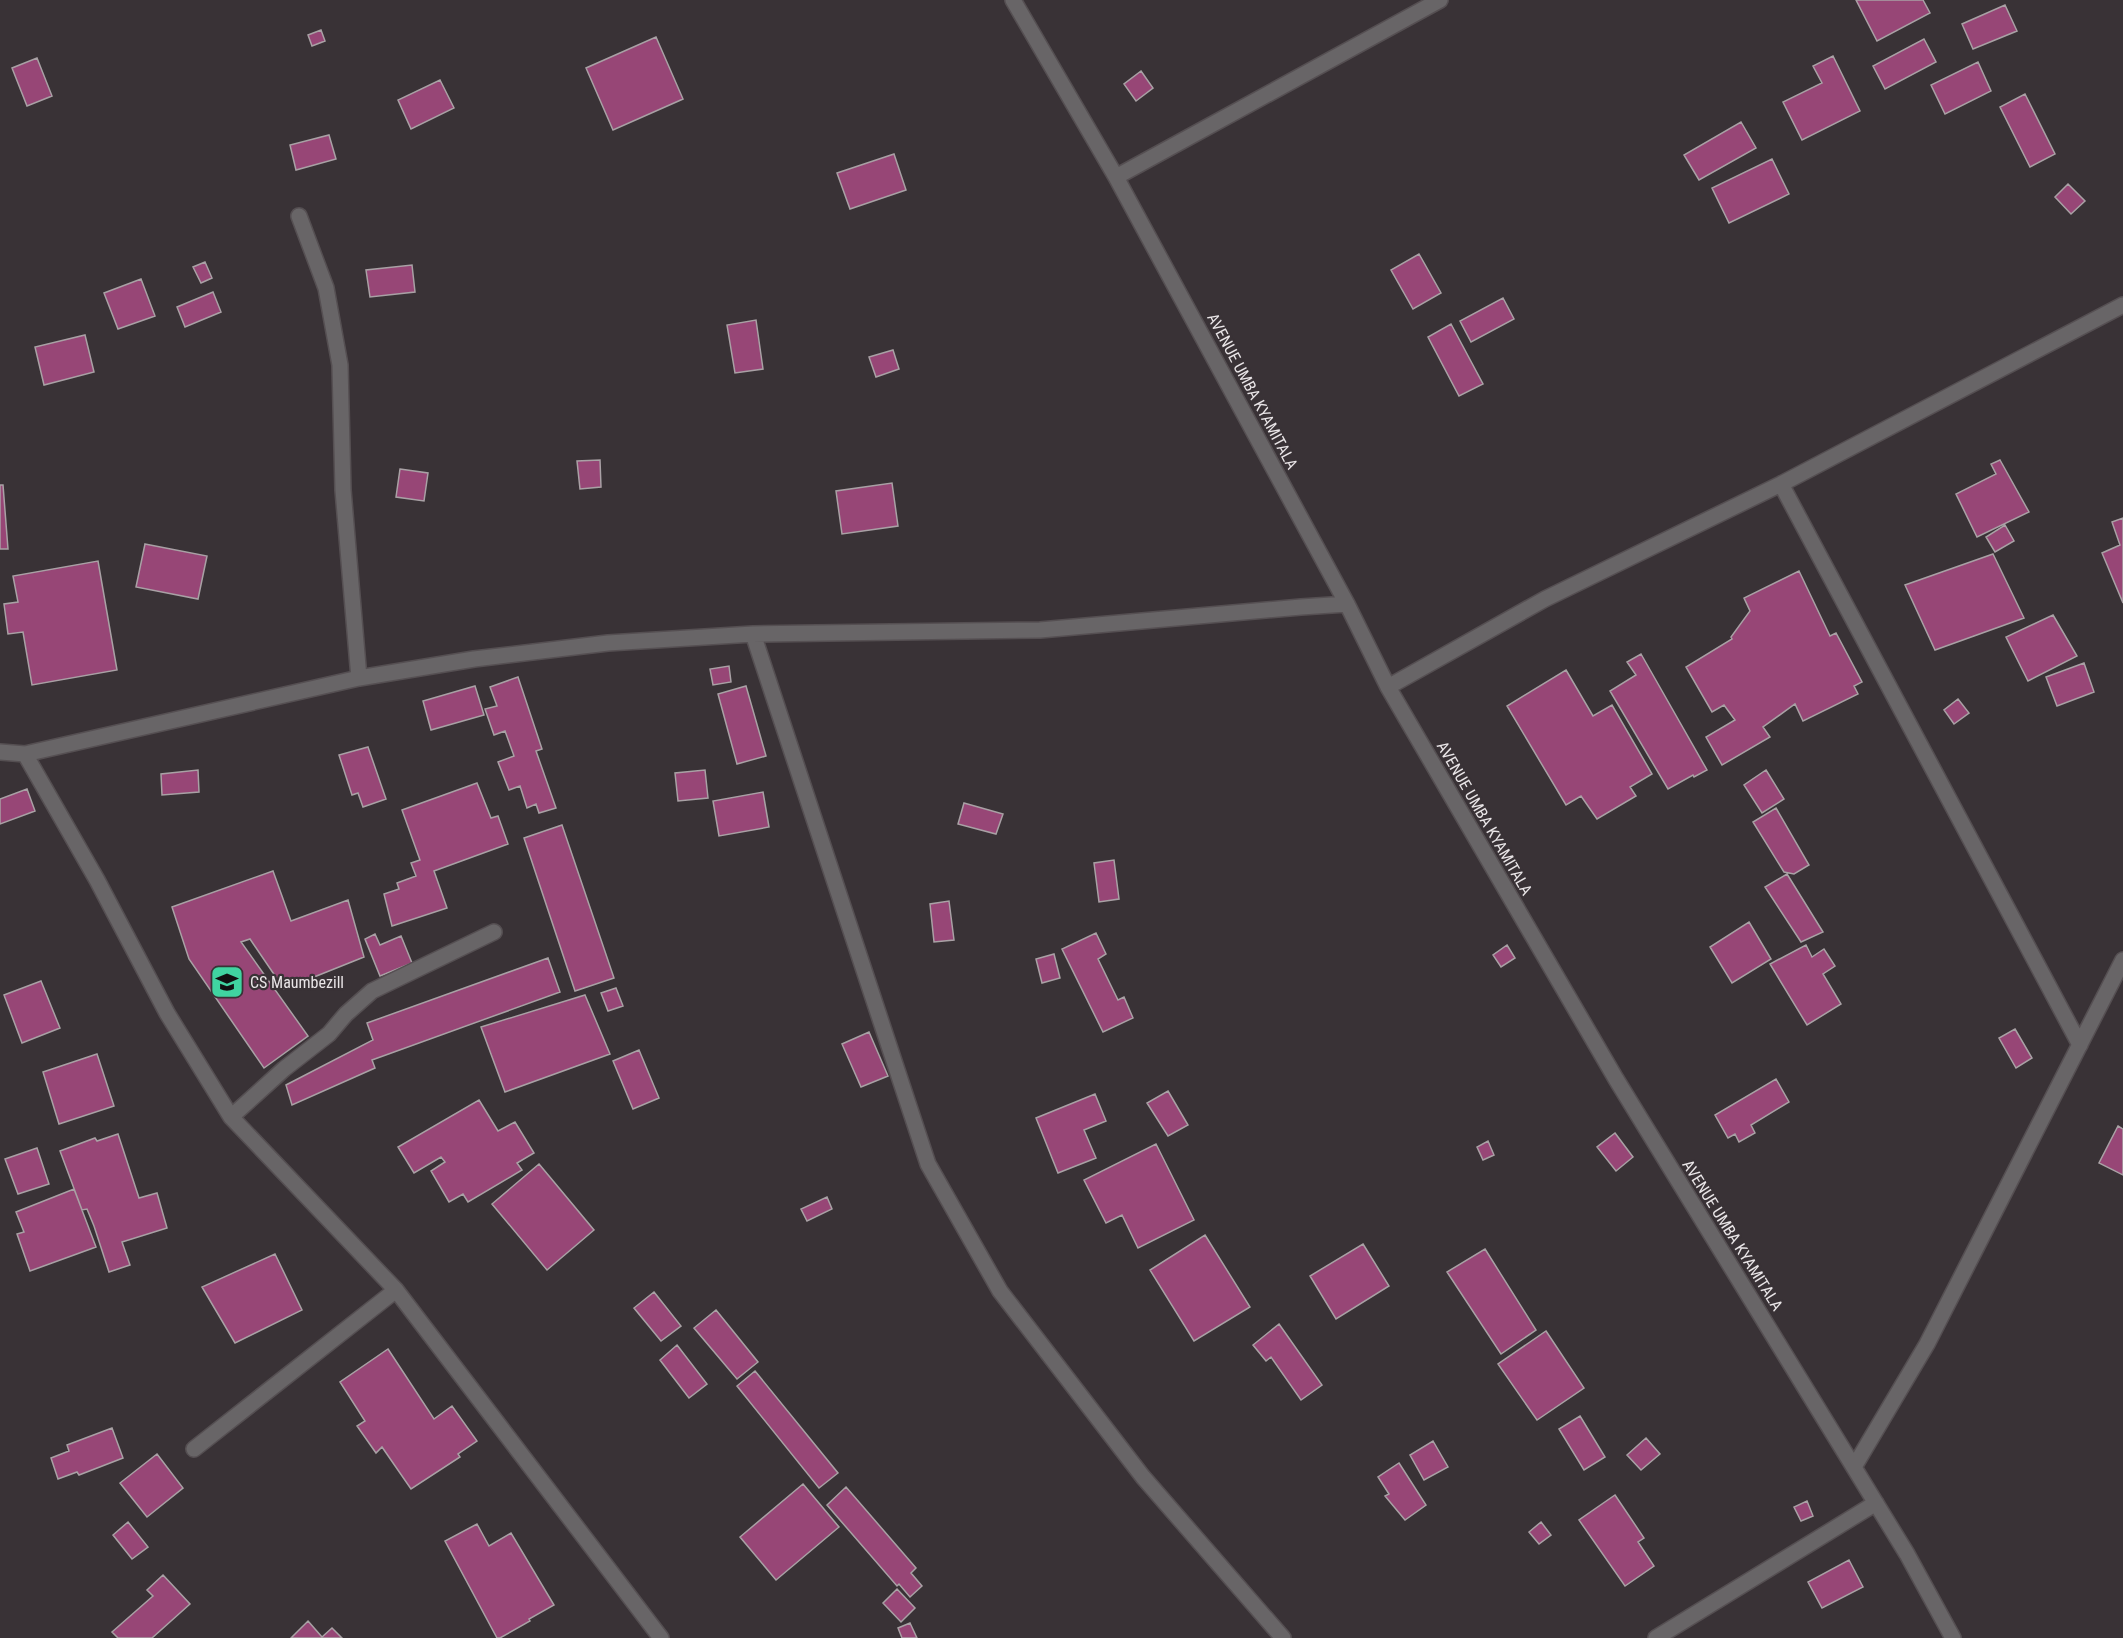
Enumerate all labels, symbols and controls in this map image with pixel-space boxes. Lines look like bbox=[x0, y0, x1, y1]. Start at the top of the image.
street label: AVENUE UMBA KYAMITALA bbox=[1203, 310, 1302, 473]
street label: AVENUE UMBA KYAMITALA bbox=[1433, 738, 1536, 898]
school or university icon: CS Maumbezill bbox=[209, 964, 245, 1000]
place label: CS Maumbezill bbox=[250, 973, 344, 992]
street label: AVENUE UMBA KYAMITALA bbox=[1678, 1156, 1787, 1314]

